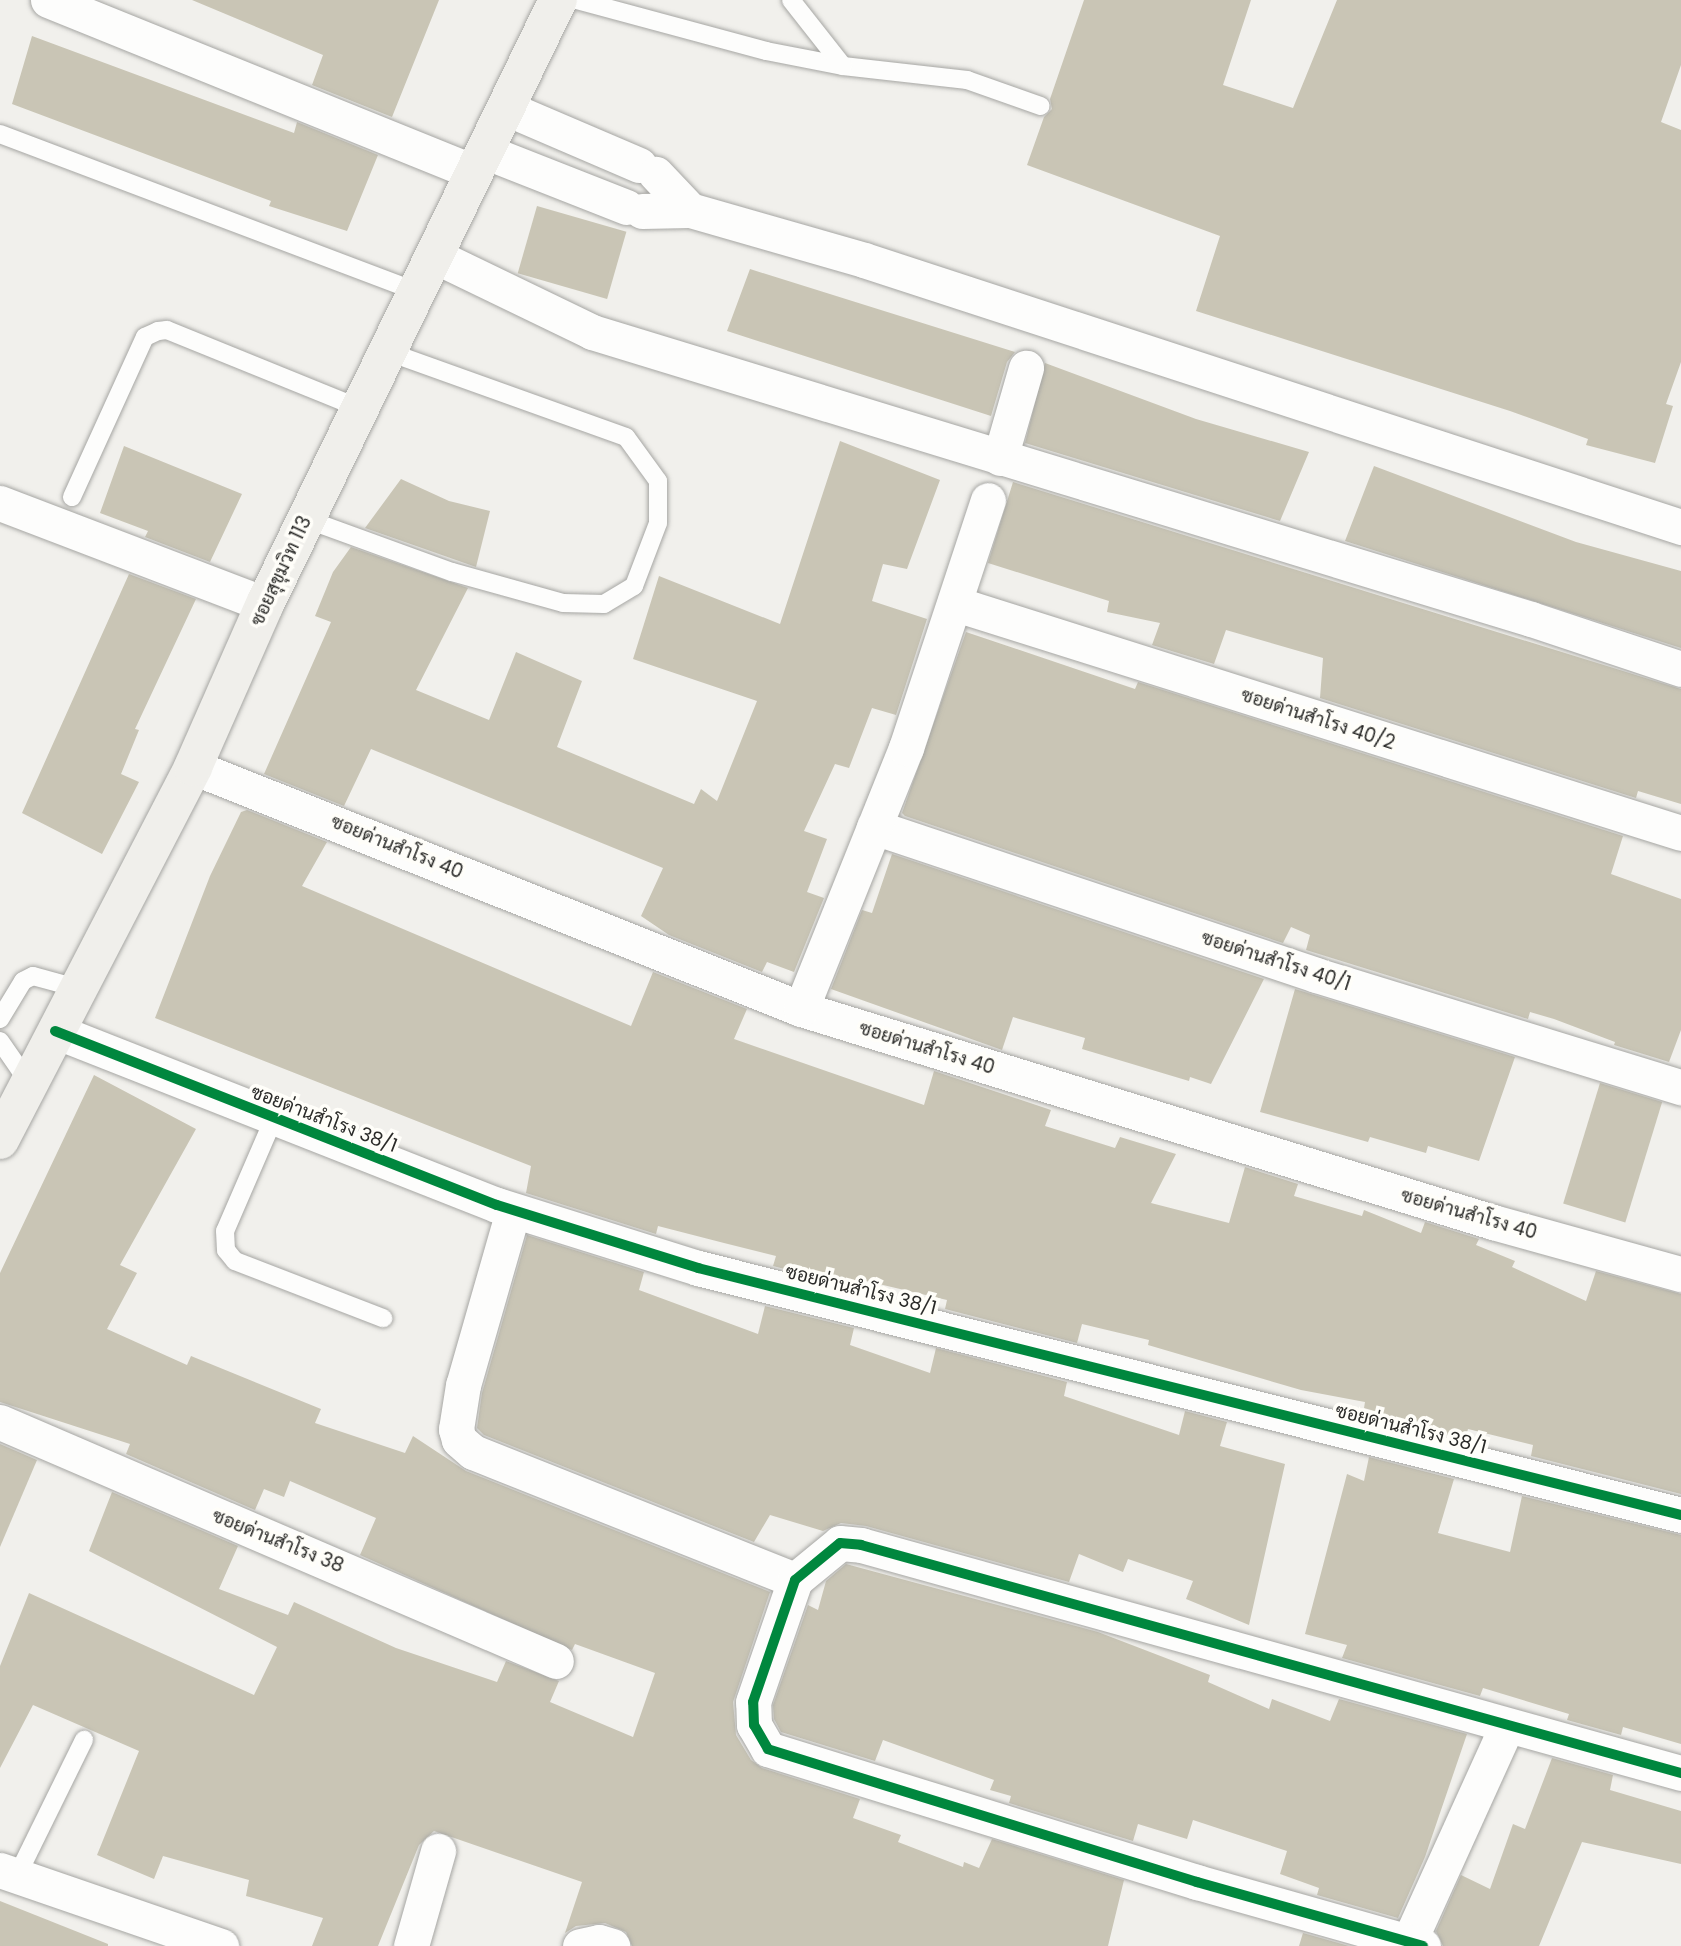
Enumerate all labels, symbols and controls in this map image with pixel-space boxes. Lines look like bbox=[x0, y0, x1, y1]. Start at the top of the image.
street label: ซอยสุขุมวิท 113 bbox=[246, 513, 316, 629]
street label: ซอยด่านสำโรง 40/2 bbox=[1238, 683, 1398, 755]
street label: ซอยด่านสำโรง 40 bbox=[328, 810, 466, 884]
street label: ซอยด่านสำโรง 40/1 bbox=[1198, 926, 1354, 996]
street label: ซอยด่านสำโรง 40 bbox=[856, 1017, 998, 1079]
street label: ซอยด่านสำโรง 38/1 bbox=[248, 1081, 400, 1157]
street label: ซอยด่านสำโรง 40 bbox=[1398, 1184, 1540, 1244]
street label: ซอยด่านสำโรง 38/1 bbox=[783, 1260, 939, 1320]
street label: ซอยด่านสำโรง 38/1 bbox=[1333, 1399, 1489, 1459]
street label: ซอยด่านสำโรง 38 bbox=[209, 1504, 347, 1578]

